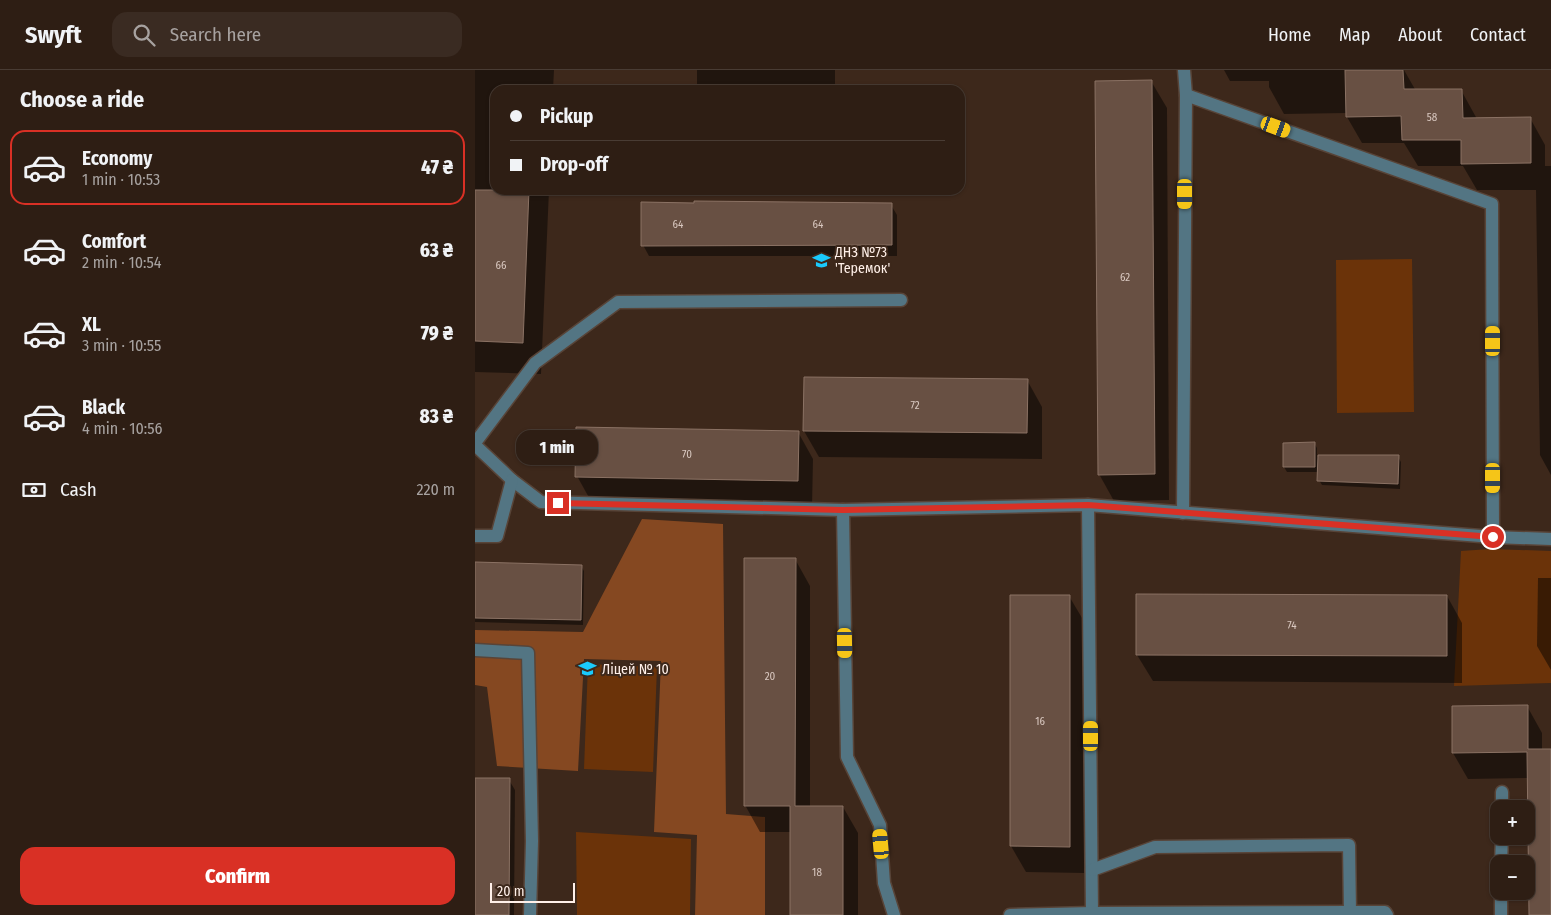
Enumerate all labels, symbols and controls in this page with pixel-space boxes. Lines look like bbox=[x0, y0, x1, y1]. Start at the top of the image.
search box bbox=[112, 12, 462, 57]
text: Swyft bbox=[25, 21, 82, 49]
icon: search bbox=[130, 21, 158, 49]
text: Search here bbox=[170, 23, 261, 46]
text: Home bbox=[1268, 24, 1311, 46]
text: Map bbox=[1339, 24, 1370, 46]
text: About bbox=[1398, 24, 1442, 46]
text: Contact bbox=[1470, 24, 1526, 46]
text: Choose a ride bbox=[20, 86, 144, 113]
text: Pickup bbox=[540, 105, 593, 128]
house number: 58 bbox=[1427, 111, 1438, 124]
car bbox=[1259, 115, 1292, 139]
icon: car bbox=[22, 145, 67, 190]
text: Economy bbox=[82, 147, 152, 170]
text: Drop-off bbox=[540, 153, 608, 176]
text: 47 ₴ bbox=[421, 156, 453, 179]
text: 1 min · 10:53 bbox=[82, 170, 160, 189]
car bbox=[1177, 179, 1192, 209]
house number: 64 bbox=[673, 218, 684, 231]
house number: 64 bbox=[813, 218, 824, 231]
icon: car bbox=[22, 228, 67, 273]
text: Comfort bbox=[82, 230, 146, 253]
text: 63 ₴ bbox=[420, 239, 453, 262]
place label: ДНЗ №73 'Теремок' bbox=[834, 244, 890, 277]
school or university icon: ДНЗ №73 'Теремок' bbox=[811, 250, 831, 270]
text: 2 min · 10:54 bbox=[82, 253, 162, 272]
house number: 66 bbox=[496, 259, 507, 272]
house number: 62 bbox=[1120, 271, 1130, 284]
icon: car bbox=[22, 311, 67, 356]
text: XL bbox=[82, 313, 101, 336]
text: 79 ₴ bbox=[421, 322, 453, 345]
car bbox=[1485, 326, 1500, 356]
text: 3 min · 10:55 bbox=[82, 336, 161, 355]
icon: car bbox=[22, 394, 67, 439]
text: Black bbox=[82, 396, 125, 419]
house number: 72 bbox=[910, 399, 920, 412]
text: 83 ₴ bbox=[420, 405, 453, 428]
text: 4 min · 10:56 bbox=[82, 419, 163, 438]
callout: 1 min bbox=[517, 430, 599, 466]
text: 1 min bbox=[540, 438, 574, 457]
house number: 70 bbox=[682, 448, 692, 461]
car bbox=[1485, 463, 1500, 493]
icon: cash bbox=[20, 476, 48, 504]
text: Cash bbox=[60, 478, 97, 501]
text: 220 m bbox=[416, 480, 455, 499]
route end bbox=[547, 492, 569, 514]
route start bbox=[1482, 526, 1504, 548]
house number: 74 bbox=[1287, 619, 1297, 632]
car bbox=[837, 628, 852, 658]
school or university icon: Ліцей № 10 bbox=[578, 659, 598, 679]
place label: Ліцей № 10 bbox=[602, 661, 669, 678]
house number: 20 bbox=[765, 670, 776, 683]
house number: 16 bbox=[1035, 715, 1045, 728]
car bbox=[1083, 721, 1098, 751]
map controls bbox=[1490, 800, 1535, 900]
button: + bbox=[1490, 800, 1535, 845]
car bbox=[872, 828, 889, 860]
button: Confirm bbox=[20, 847, 455, 905]
button: − bbox=[1490, 855, 1535, 900]
house number: 18 bbox=[812, 866, 822, 879]
scale bar bbox=[490, 880, 575, 903]
text: 20 m bbox=[497, 883, 525, 900]

